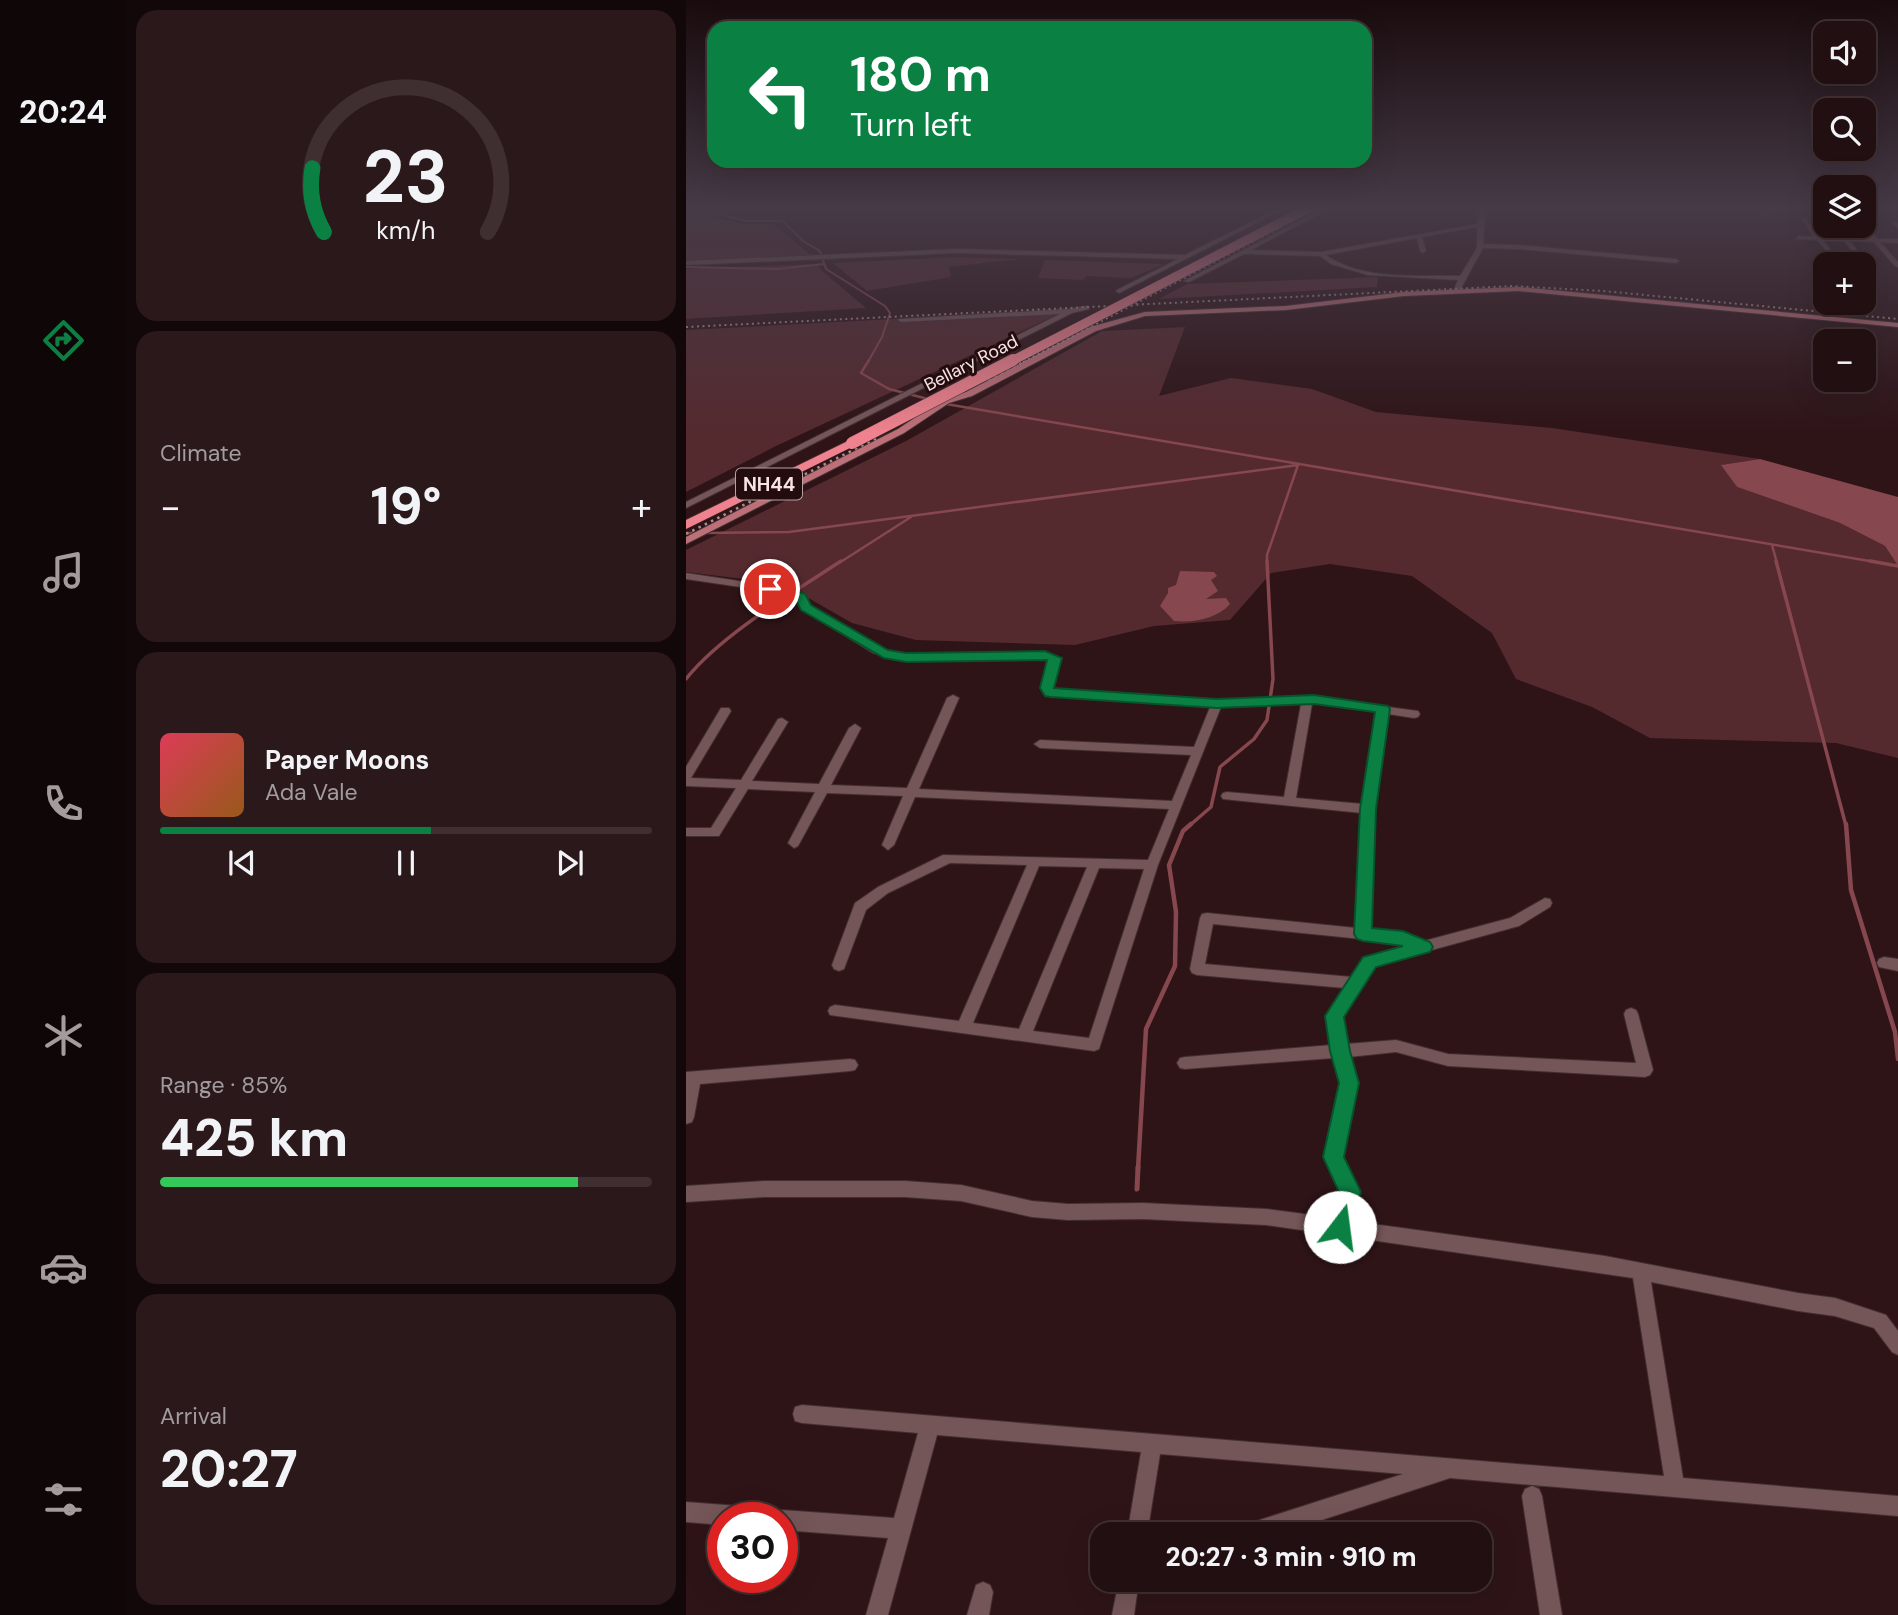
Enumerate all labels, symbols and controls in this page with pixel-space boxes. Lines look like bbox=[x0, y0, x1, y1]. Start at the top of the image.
map controls bbox=[1813, 21, 1876, 392]
button: sound bbox=[1813, 21, 1876, 84]
text: 180 m bbox=[850, 42, 991, 106]
icon: left bbox=[735, 49, 826, 140]
text: 20:24 bbox=[19, 91, 107, 133]
button: search bbox=[1813, 98, 1876, 161]
text: Turn left bbox=[850, 104, 972, 146]
text: 23 bbox=[363, 130, 449, 225]
button: layers bbox=[1813, 175, 1876, 238]
text: km/h bbox=[376, 213, 436, 246]
button: + bbox=[1813, 252, 1876, 315]
icon: directions bbox=[39, 316, 88, 365]
street label: Bellary Road bbox=[920, 329, 1022, 397]
button: − bbox=[1813, 329, 1876, 392]
text: Climate bbox=[160, 438, 242, 468]
road number: NH44 bbox=[736, 468, 802, 499]
text: 19° bbox=[370, 472, 442, 540]
text: − bbox=[160, 482, 181, 532]
text: + bbox=[631, 482, 652, 532]
icon: music bbox=[39, 548, 88, 597]
pin bbox=[740, 559, 800, 619]
icon: arrive bbox=[751, 570, 789, 608]
text: Paper Moons bbox=[265, 743, 429, 777]
text: Ada Vale bbox=[265, 777, 358, 807]
icon: phone bbox=[39, 779, 88, 828]
icon: previous bbox=[223, 844, 261, 882]
icon: pause bbox=[387, 844, 425, 882]
icon: next bbox=[551, 844, 589, 882]
icon: climate bbox=[39, 1011, 88, 1060]
text: Range · 85% bbox=[160, 1070, 287, 1100]
text: 425 km bbox=[160, 1104, 348, 1172]
position arrow bbox=[1303, 1190, 1377, 1264]
icon: car bbox=[39, 1243, 88, 1292]
text: Arrival bbox=[160, 1401, 227, 1431]
text: 20:27 bbox=[160, 1435, 298, 1503]
icon: filters bbox=[39, 1475, 88, 1524]
speed limit sign: 30 bbox=[707, 1502, 798, 1593]
text: 20:27 · 3 min · 910 m bbox=[1165, 1540, 1417, 1574]

